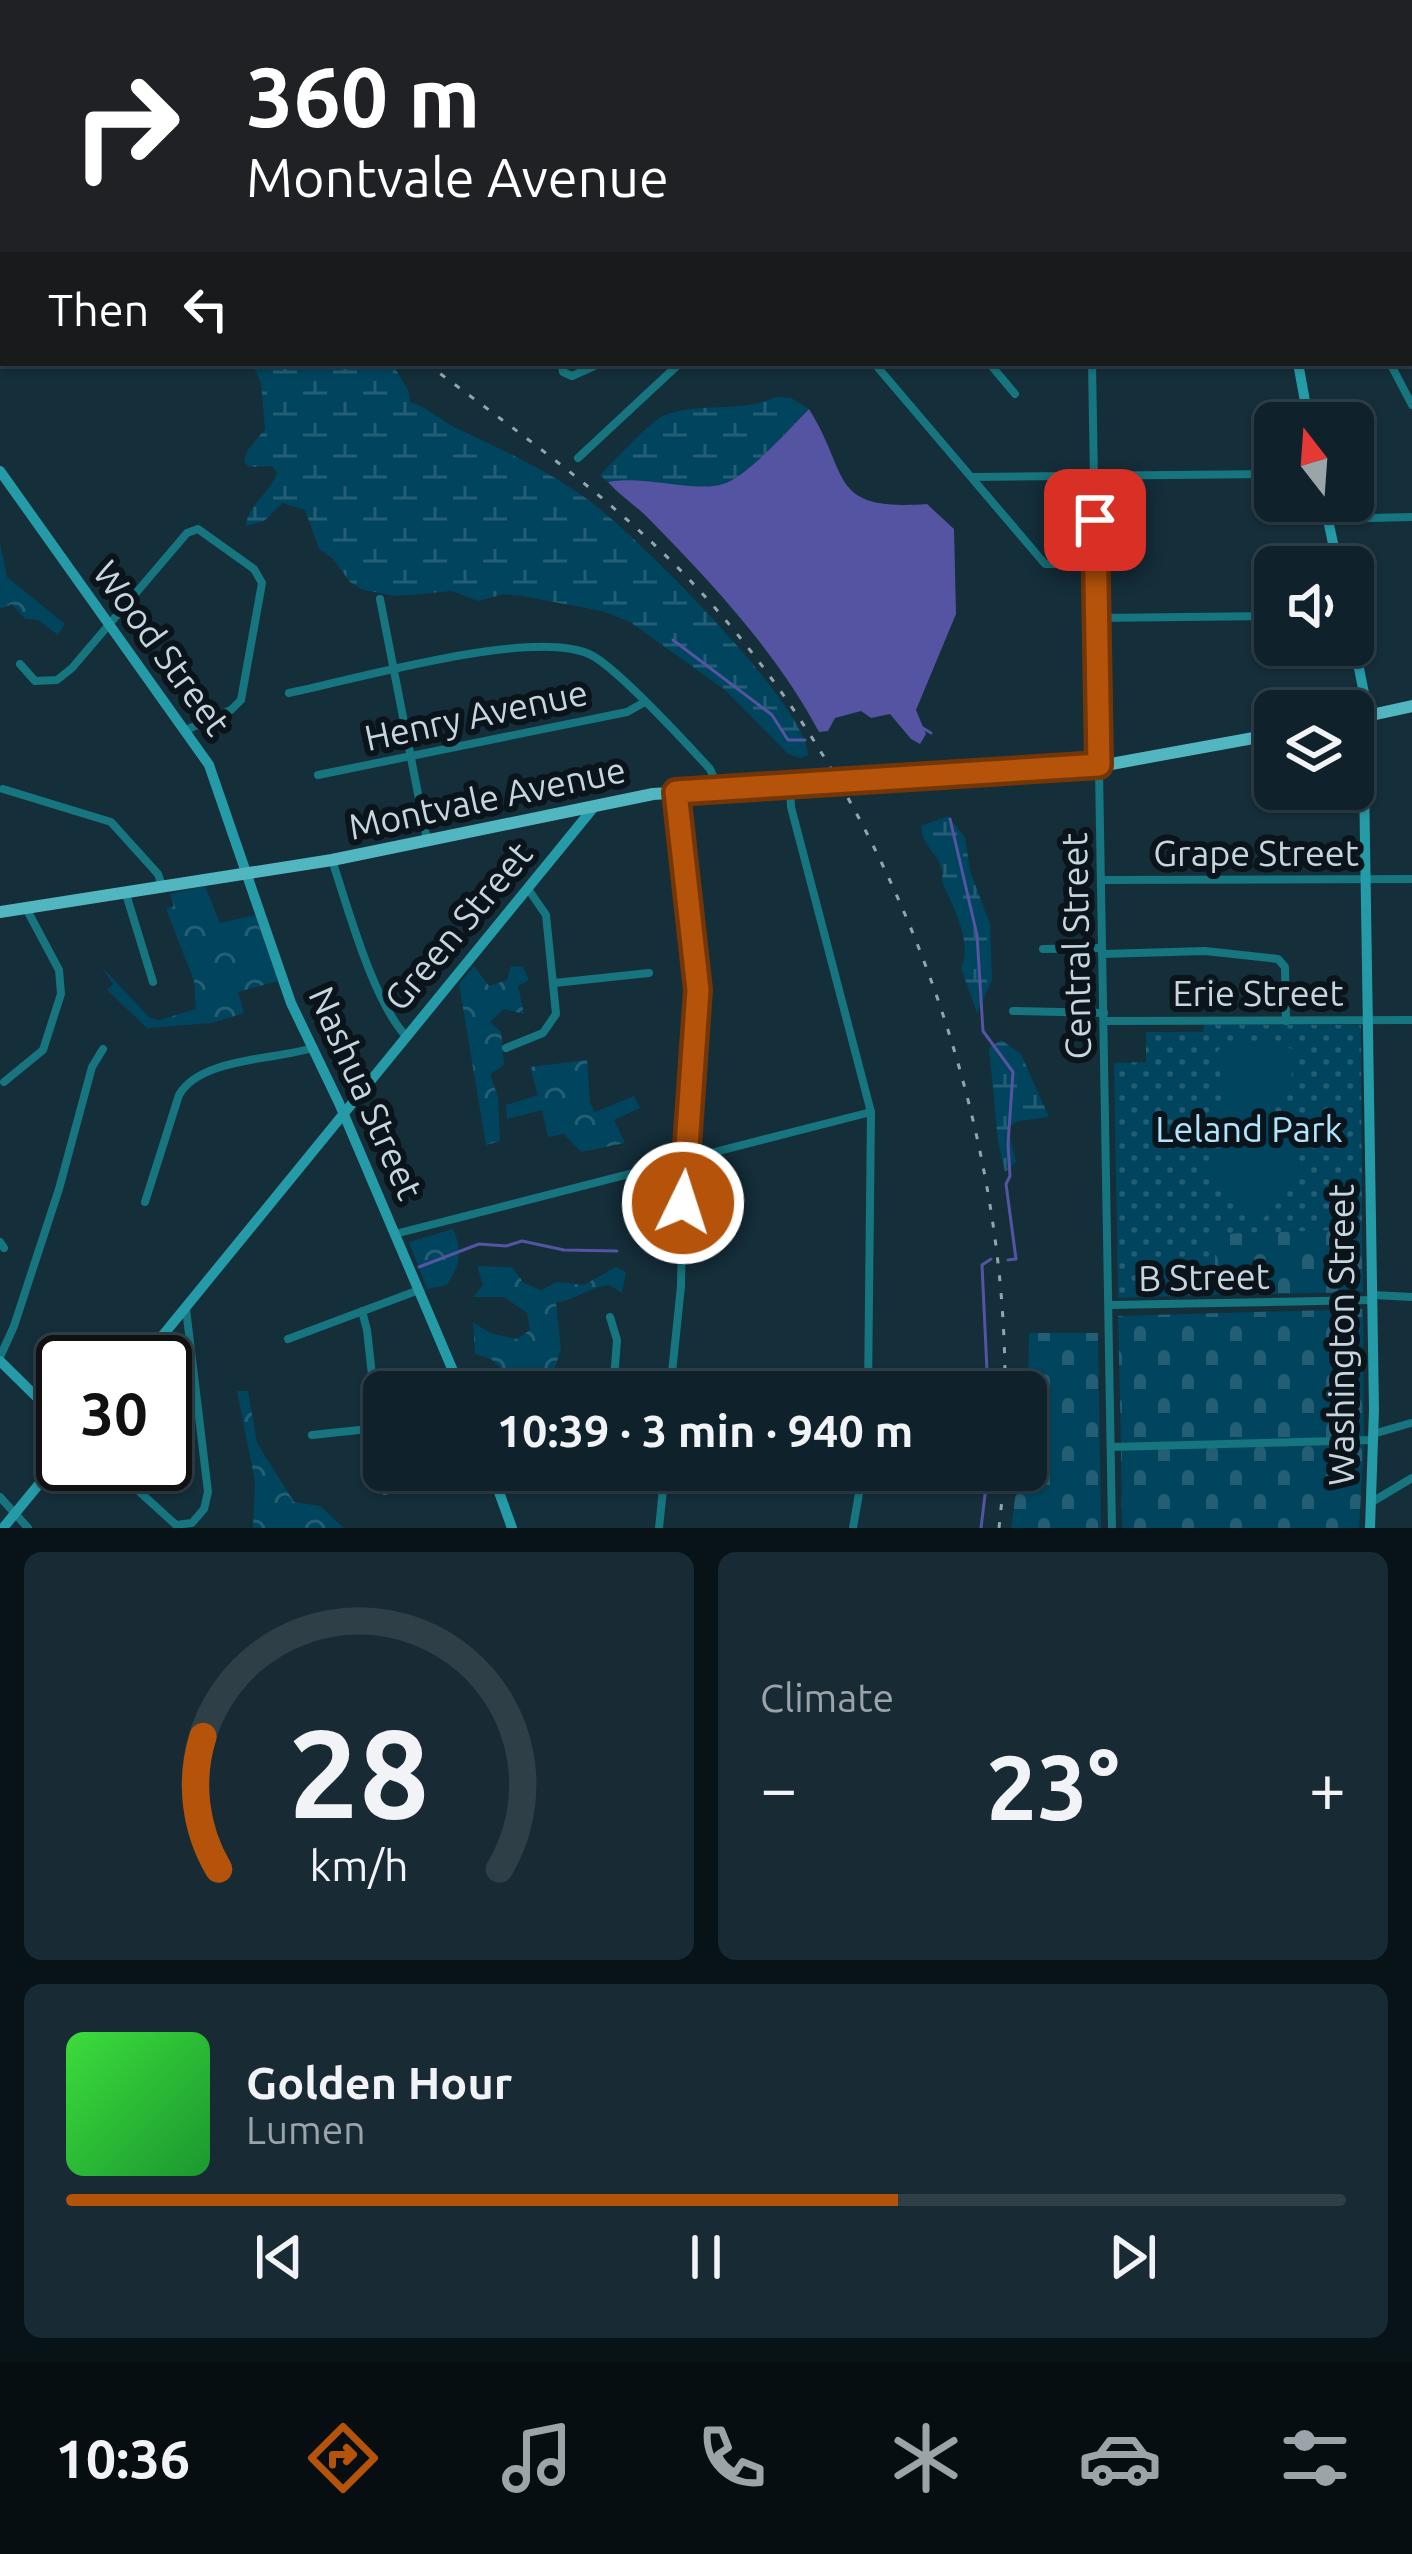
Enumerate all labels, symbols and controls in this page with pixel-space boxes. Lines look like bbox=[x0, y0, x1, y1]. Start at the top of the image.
icon: right bbox=[48, 48, 204, 204]
text: 360 m bbox=[246, 49, 480, 143]
text: Montvale Avenue bbox=[246, 147, 669, 207]
icon: left bbox=[173, 276, 239, 342]
text: Then bbox=[48, 284, 149, 335]
north arrow bbox=[1254, 402, 1374, 522]
map controls bbox=[1254, 402, 1374, 810]
pin bbox=[1044, 469, 1146, 571]
icon: arrive bbox=[1062, 487, 1128, 553]
button: sound bbox=[1254, 546, 1374, 666]
street label: Wood Street bbox=[86, 553, 239, 743]
street label: Henry Avenue bbox=[361, 671, 591, 758]
button: layers bbox=[1254, 690, 1374, 810]
street label: Montvale Avenue bbox=[345, 748, 629, 847]
street label: Central Street bbox=[1053, 832, 1098, 1060]
street label: Grape Street bbox=[1153, 832, 1359, 873]
street label: Green Street bbox=[376, 833, 540, 1018]
street label: Erie Street bbox=[1172, 972, 1344, 1013]
street label: Nashua Street bbox=[301, 980, 432, 1205]
park label: Leland Park bbox=[1155, 1108, 1343, 1149]
position arrow bbox=[620, 1140, 746, 1266]
street label: Washington Street bbox=[1320, 1184, 1361, 1486]
street label: B Street bbox=[1138, 1255, 1270, 1298]
speed limit sign: 30 bbox=[36, 1335, 192, 1491]
text: 10:39 · 3 min · 940 m bbox=[497, 1405, 913, 1456]
text: Climate bbox=[760, 1676, 894, 1719]
text: 28 bbox=[289, 1702, 429, 1842]
text: 23° bbox=[986, 1736, 1120, 1837]
text: − bbox=[760, 1750, 797, 1824]
text: + bbox=[1309, 1750, 1346, 1824]
text: km/h bbox=[309, 1841, 409, 1889]
text: Golden Hour bbox=[246, 2057, 512, 2108]
text: Lumen bbox=[246, 2108, 366, 2151]
icon: previous bbox=[246, 2224, 312, 2290]
icon: pause bbox=[673, 2224, 739, 2290]
icon: next bbox=[1100, 2224, 1166, 2290]
icon: directions bbox=[301, 2416, 385, 2500]
icon: music bbox=[495, 2416, 579, 2500]
icon: phone bbox=[690, 2416, 774, 2500]
icon: climate bbox=[884, 2416, 968, 2500]
icon: car bbox=[1078, 2416, 1162, 2500]
icon: filters bbox=[1273, 2416, 1357, 2500]
text: 10:36 bbox=[55, 2428, 190, 2488]

